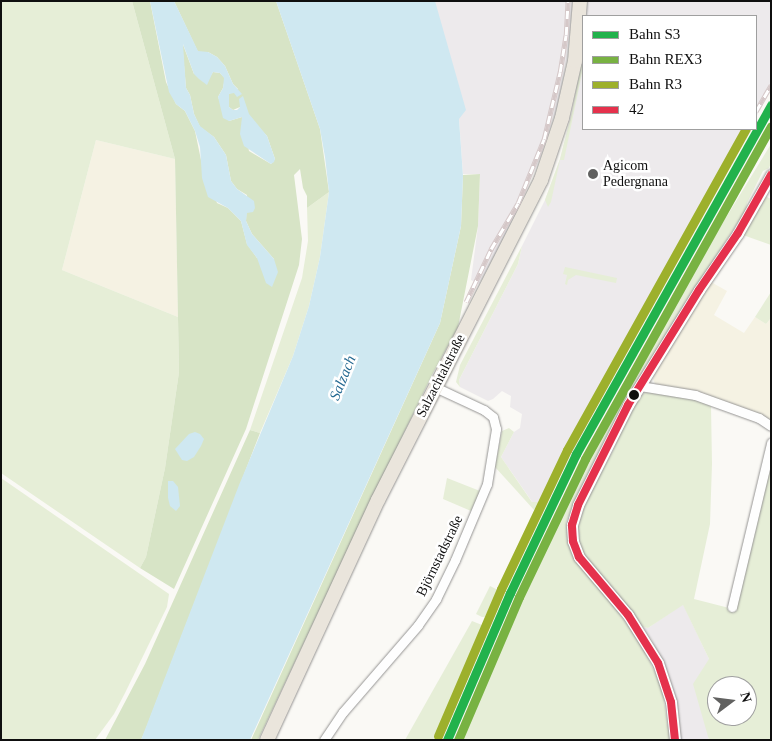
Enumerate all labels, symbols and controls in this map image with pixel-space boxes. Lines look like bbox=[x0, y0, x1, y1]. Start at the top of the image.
legend bbox=[582, 15, 757, 130]
text: Bahn S3 bbox=[629, 26, 680, 42]
text: Bahn REX3 bbox=[629, 51, 702, 67]
text: Bahn R3 bbox=[629, 76, 682, 92]
text: 42 bbox=[629, 101, 644, 117]
place label: Agicom Pedergnana bbox=[603, 158, 668, 190]
marker: Agicom Pedergnana bbox=[587, 168, 599, 180]
street label: Salzachtalstraße bbox=[413, 332, 469, 420]
water label: Salzach bbox=[326, 353, 360, 403]
unlabelled marker bbox=[629, 390, 639, 400]
street label: Björnstadstraße bbox=[413, 513, 467, 599]
north arrow bbox=[707, 676, 757, 726]
text: N bbox=[737, 690, 755, 704]

